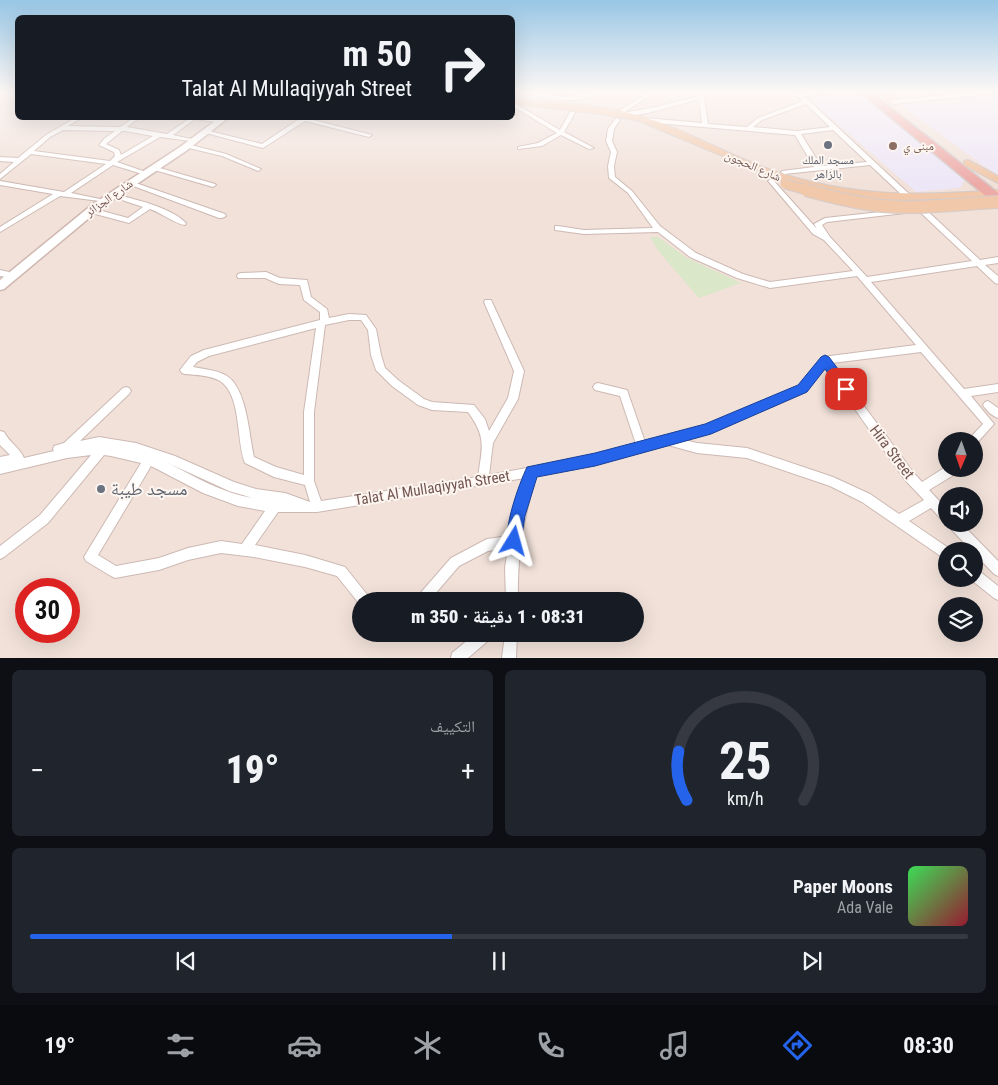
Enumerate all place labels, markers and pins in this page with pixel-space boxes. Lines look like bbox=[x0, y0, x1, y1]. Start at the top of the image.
marker: مسجد الملك بالزاهر bbox=[822, 139, 834, 151]
place label: مبنى ي bbox=[903, 139, 934, 156]
marker: مبنى ي bbox=[887, 140, 899, 152]
place label: مسجد الملك بالزاهر bbox=[802, 153, 854, 181]
pin bbox=[825, 368, 867, 410]
place label: مسجد طيبة bbox=[111, 478, 188, 500]
marker: مسجد طيبة bbox=[95, 483, 107, 495]

